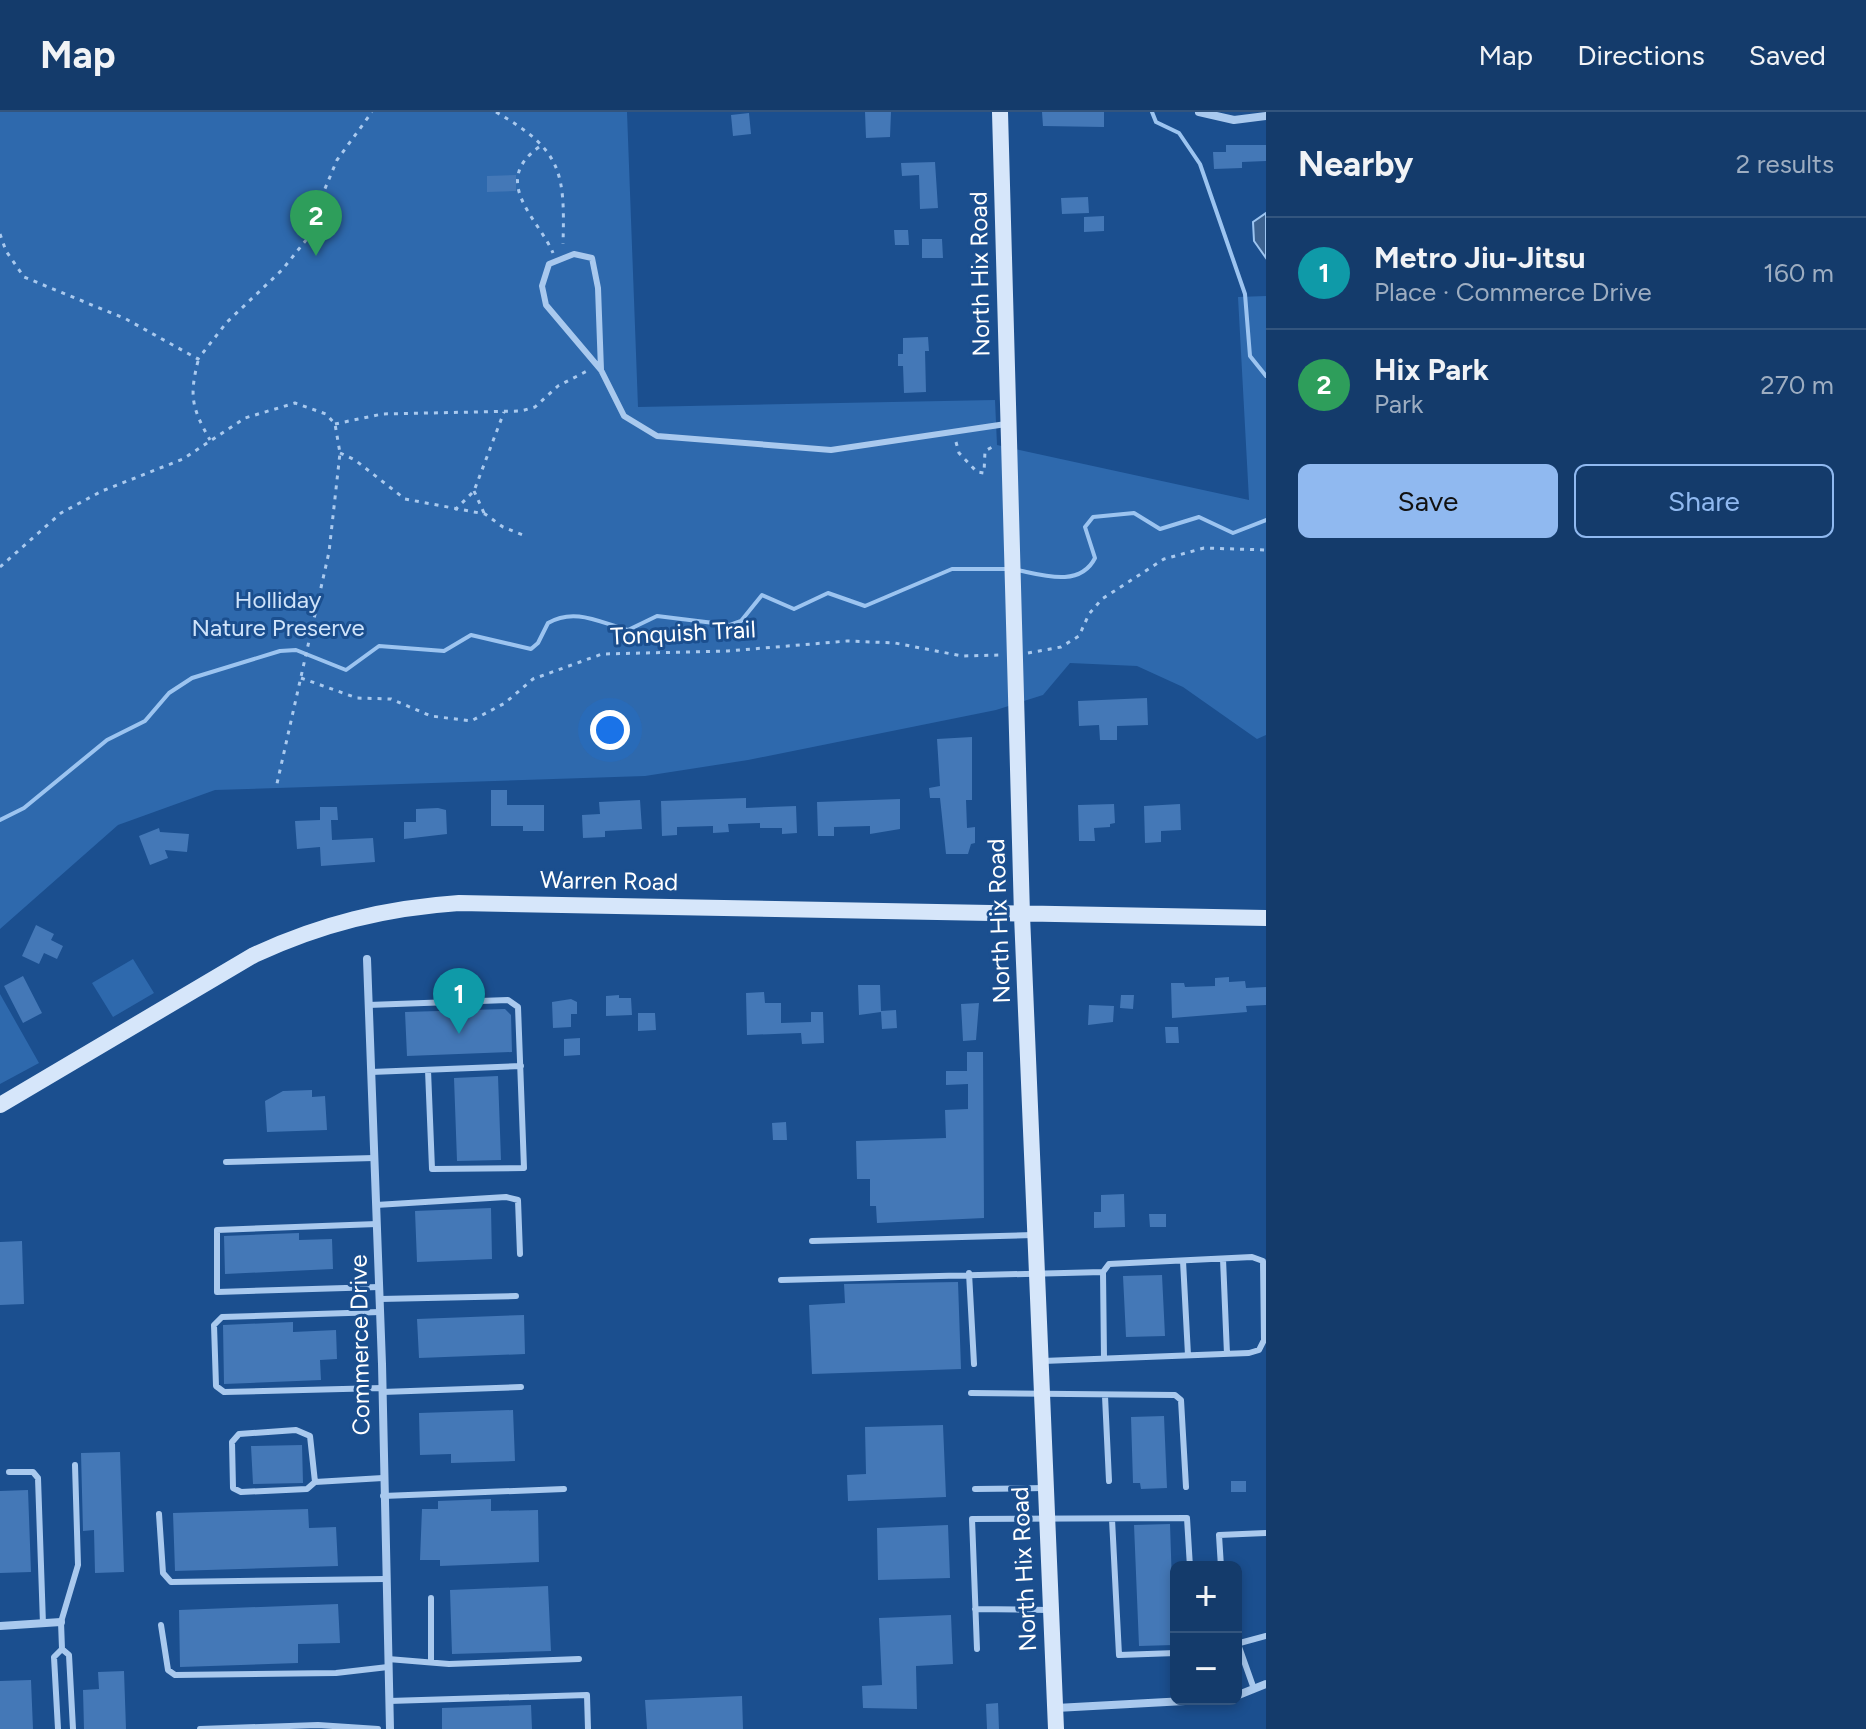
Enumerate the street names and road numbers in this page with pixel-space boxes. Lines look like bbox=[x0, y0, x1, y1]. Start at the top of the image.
street label: North Hix Road bbox=[964, 191, 995, 357]
street label: Tonquish Trail bbox=[609, 614, 757, 651]
street label: North Hix Road bbox=[981, 838, 1016, 1004]
street label: Warren Road bbox=[540, 865, 678, 896]
street label: Commerce Drive bbox=[343, 1254, 376, 1436]
street label: North Hix Road bbox=[1005, 1486, 1042, 1652]

